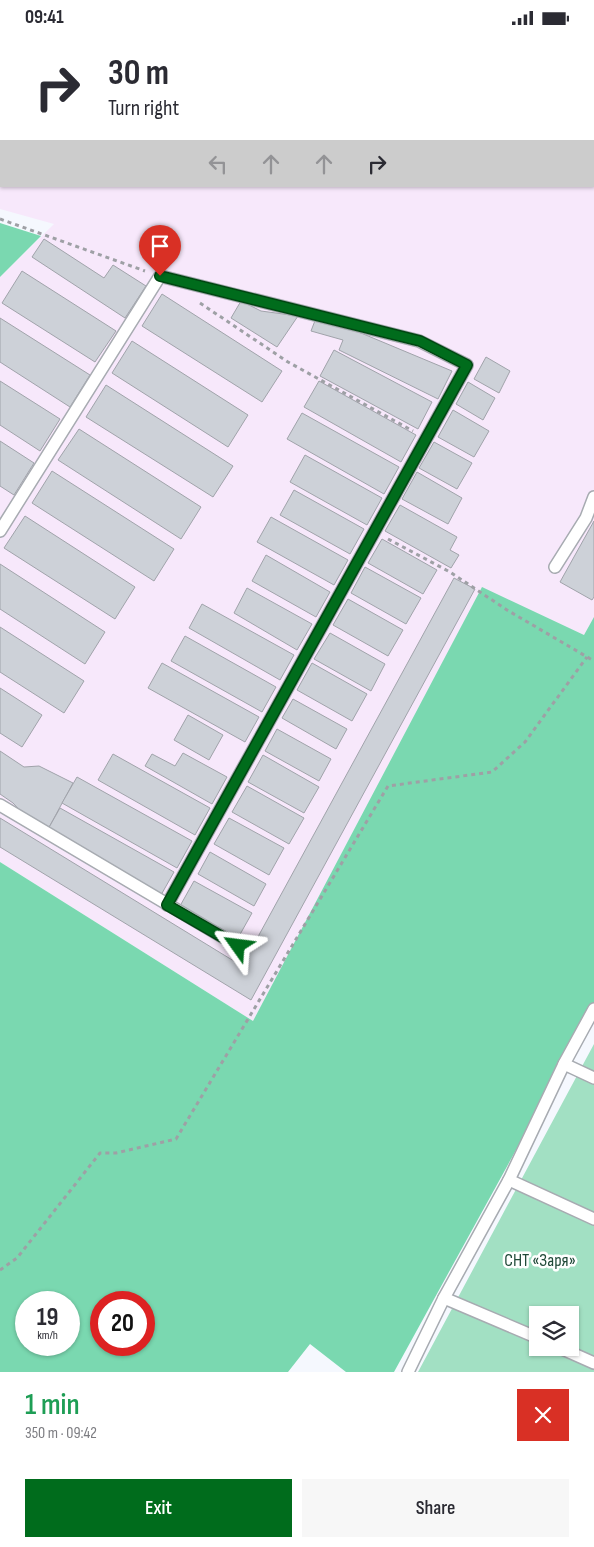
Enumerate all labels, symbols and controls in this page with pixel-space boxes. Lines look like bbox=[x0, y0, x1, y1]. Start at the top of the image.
text: 09:41 bbox=[25, 6, 64, 29]
text: 30 m bbox=[108, 52, 169, 95]
icon: right bbox=[25, 55, 90, 120]
text: Turn right bbox=[108, 95, 179, 122]
icon: left bbox=[204, 150, 232, 178]
icon: ahead bbox=[257, 150, 285, 178]
icon: ahead bbox=[310, 150, 338, 178]
icon: right bbox=[363, 150, 391, 178]
pin bbox=[139, 225, 181, 276]
icon: arrive bbox=[146, 232, 174, 260]
position arrow bbox=[211, 919, 263, 971]
park label: СНТ «Заря» bbox=[504, 1250, 576, 1271]
speed limit sign: 20 bbox=[90, 1291, 155, 1356]
text: 19 bbox=[37, 1302, 58, 1333]
map controls bbox=[529, 1306, 579, 1356]
button: layers bbox=[529, 1306, 579, 1356]
text: km/h bbox=[37, 1328, 58, 1343]
text: 1 min bbox=[25, 1387, 80, 1423]
button: close bbox=[517, 1389, 569, 1441]
text: 350 m · 09:42 bbox=[25, 1424, 97, 1443]
button: Exit bbox=[25, 1479, 292, 1537]
button: Share bbox=[302, 1479, 569, 1537]

